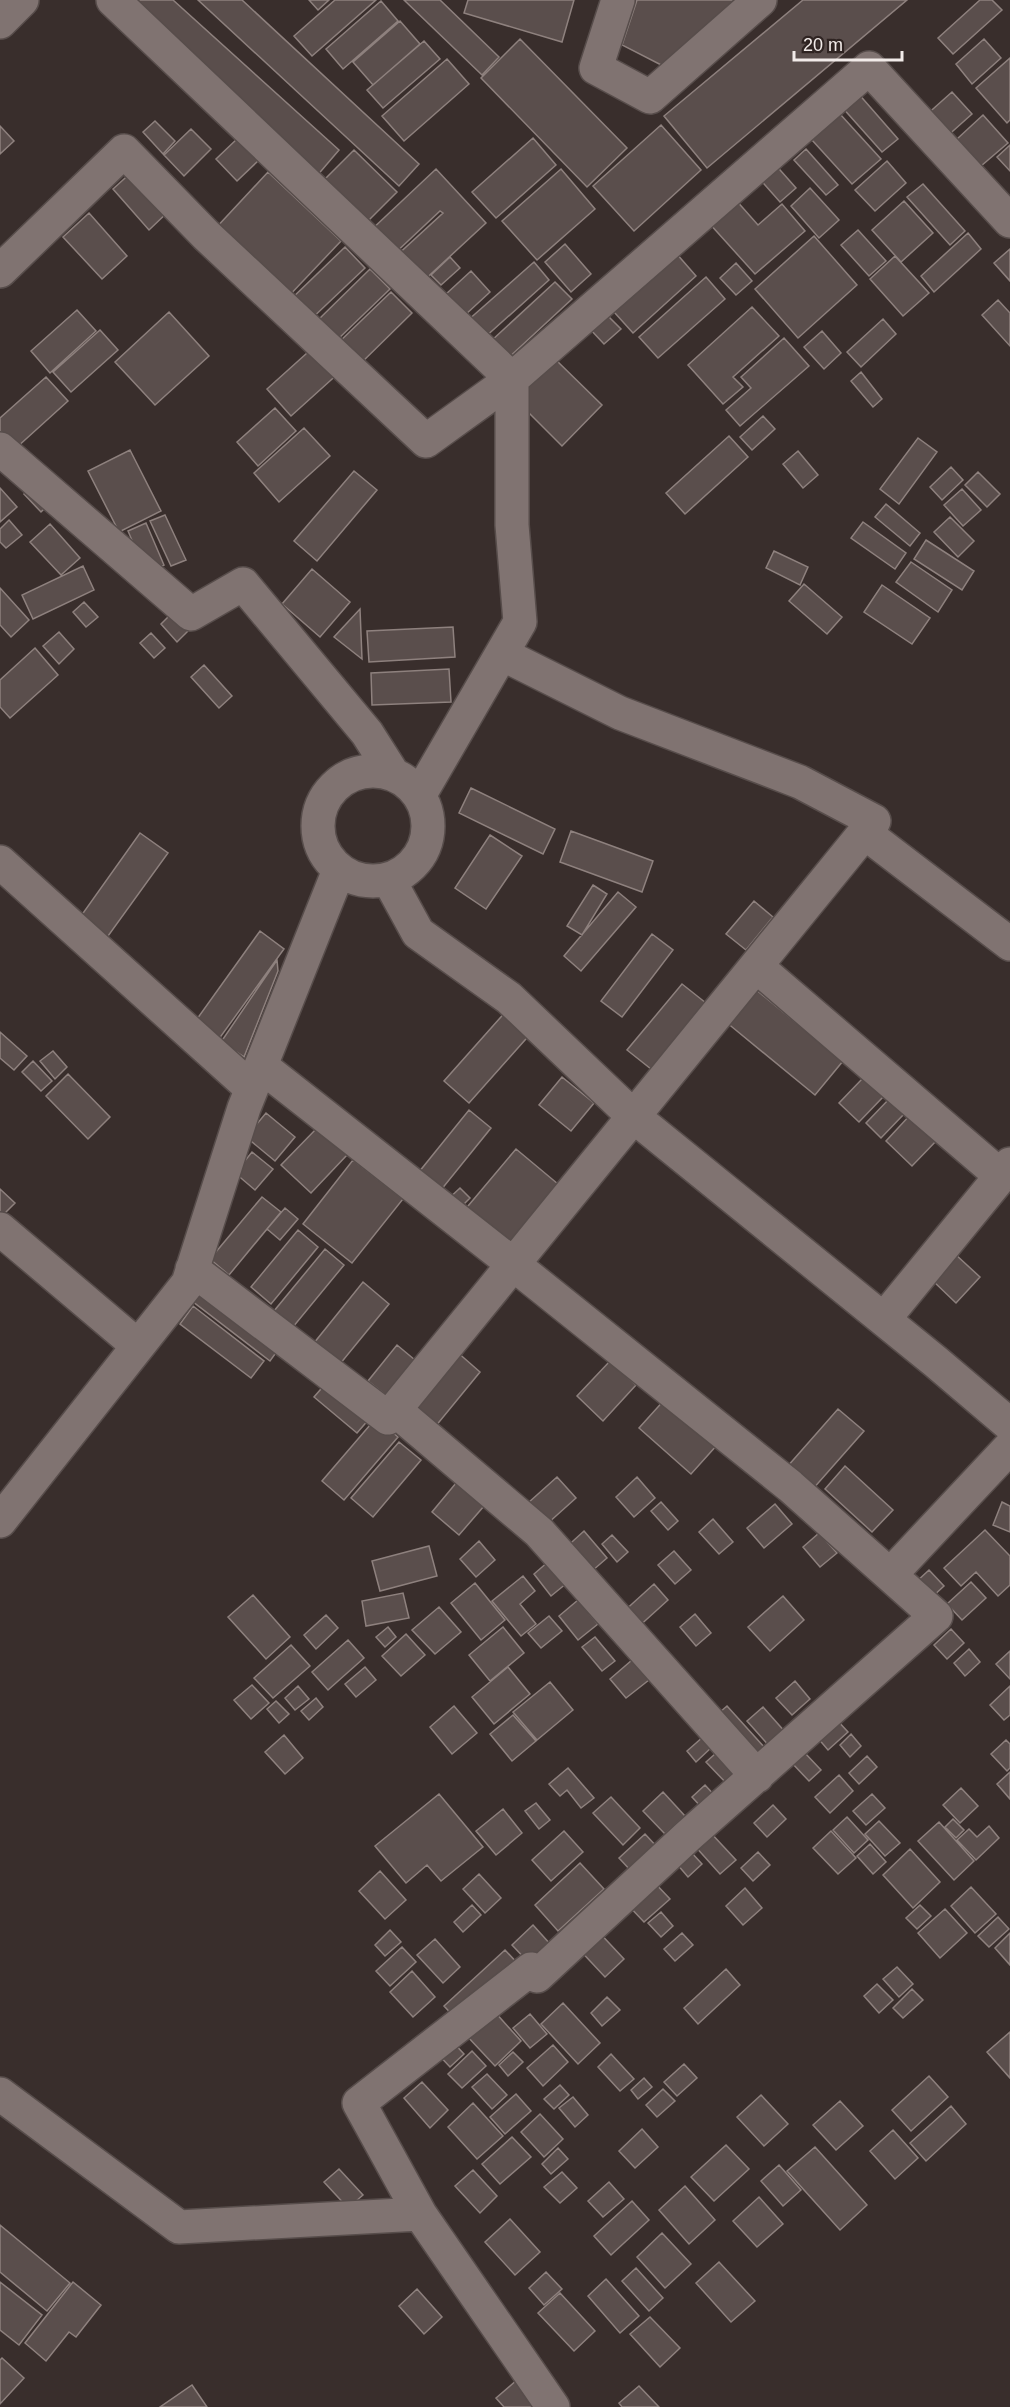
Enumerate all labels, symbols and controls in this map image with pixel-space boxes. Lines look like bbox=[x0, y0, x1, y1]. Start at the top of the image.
scale bar bbox=[794, 24, 902, 62]
text: 20 m bbox=[803, 35, 843, 55]

